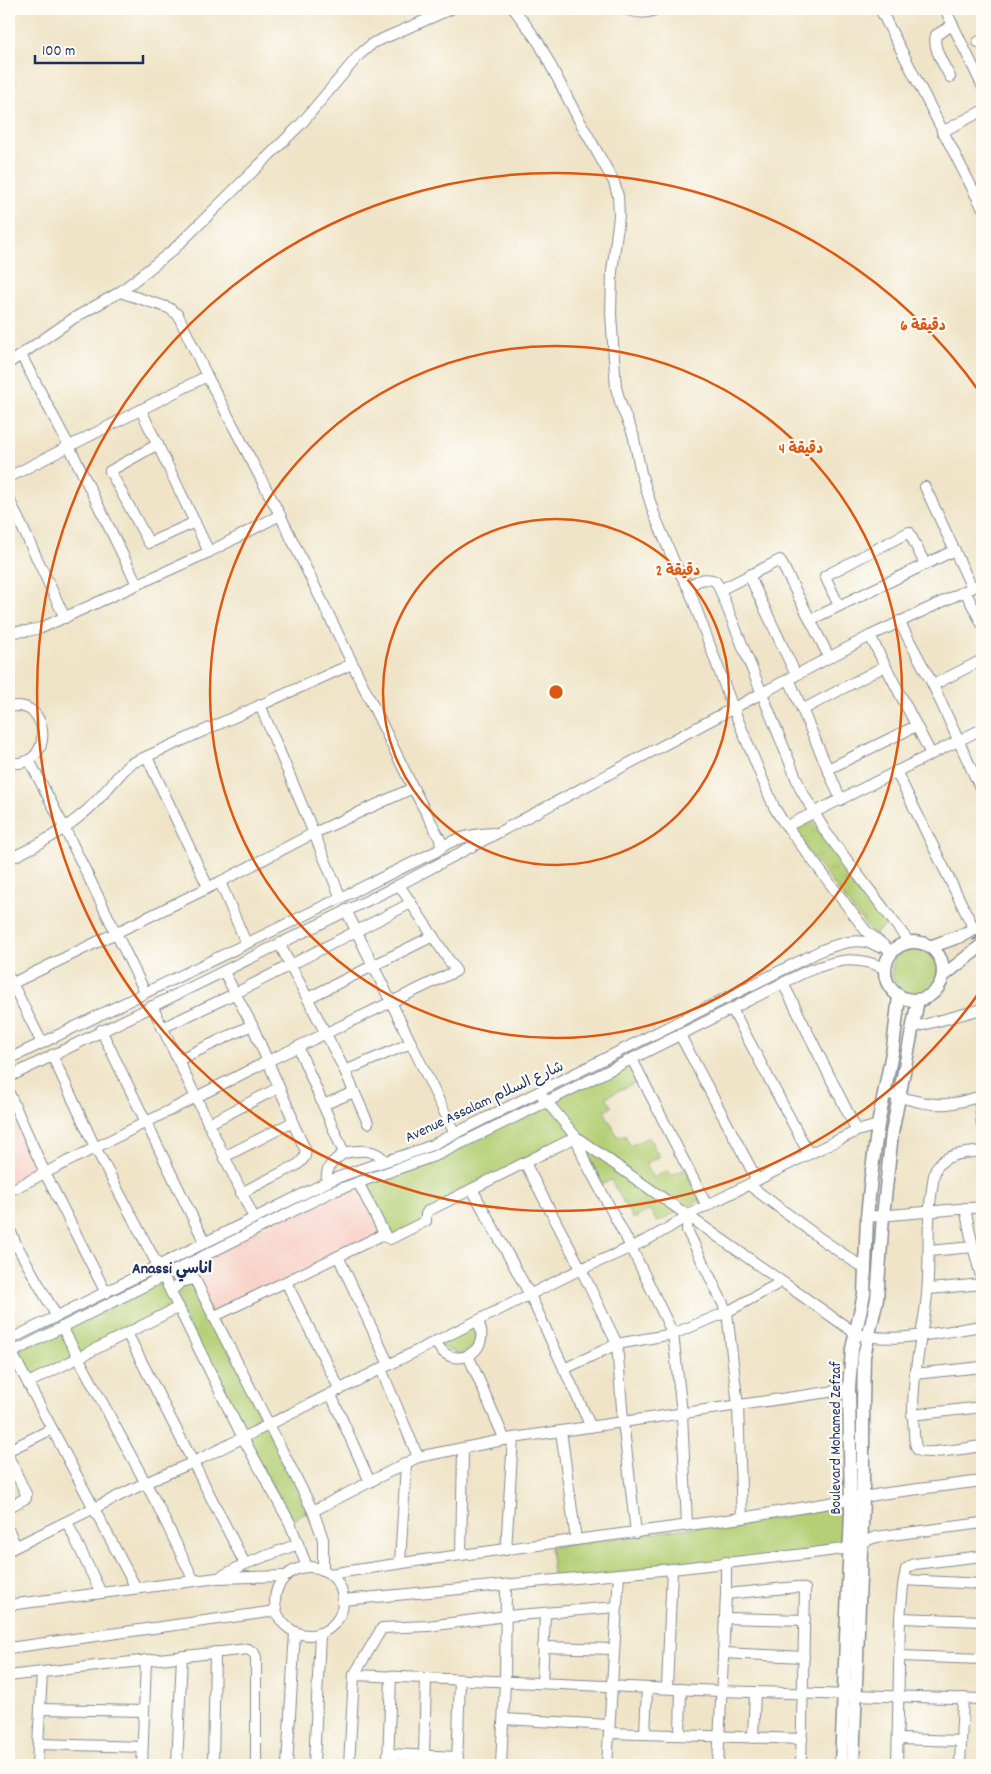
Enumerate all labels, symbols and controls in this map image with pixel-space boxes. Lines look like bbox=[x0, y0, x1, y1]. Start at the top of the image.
scale bar bbox=[35, 32, 142, 64]
text: 100 m bbox=[42, 41, 75, 63]
text: 6 دقيقة bbox=[900, 316, 946, 338]
text: 4 دقيقة bbox=[779, 439, 823, 461]
text: 2 دقيقة bbox=[656, 561, 700, 583]
centre of rings bbox=[547, 683, 565, 701]
street label: Avenue Assalam شارع السلام bbox=[402, 1056, 568, 1149]
district label: Anassi اناسي bbox=[132, 1258, 212, 1282]
street label: Boulevard Mohamed Zefzaf bbox=[826, 1361, 848, 1515]

